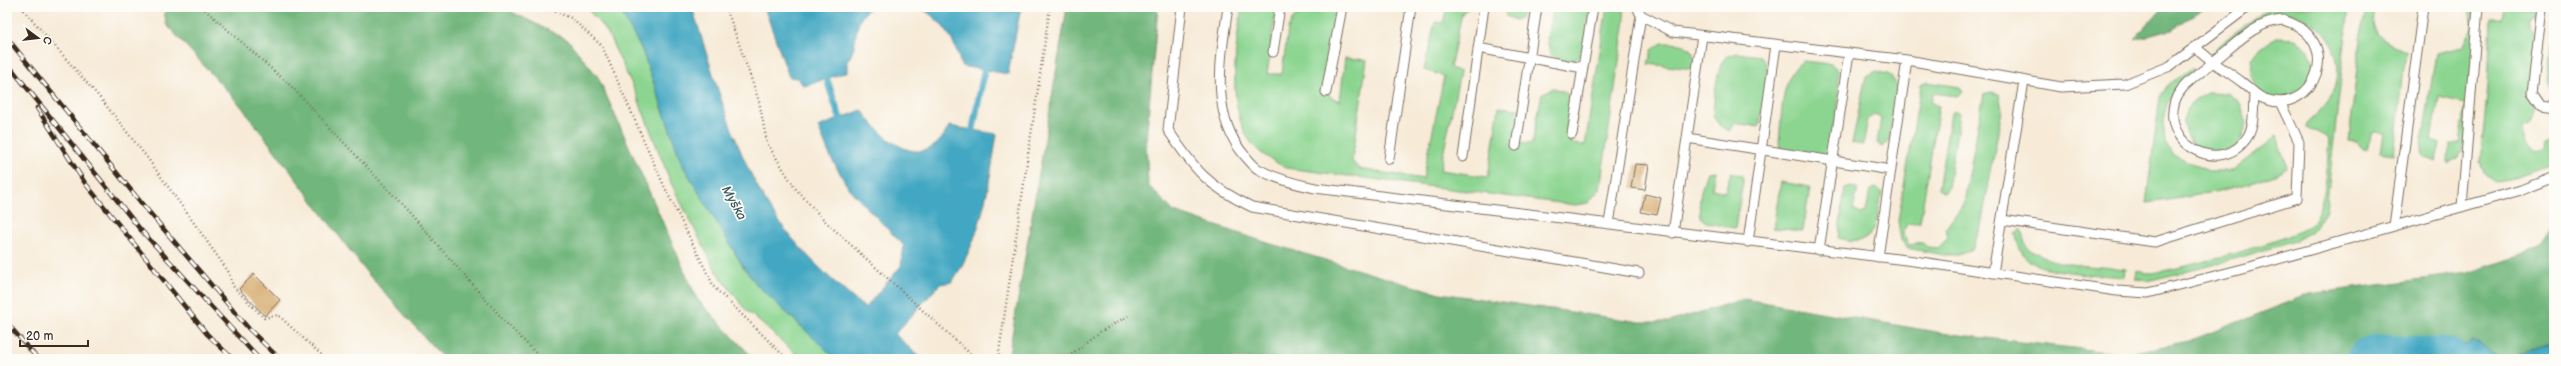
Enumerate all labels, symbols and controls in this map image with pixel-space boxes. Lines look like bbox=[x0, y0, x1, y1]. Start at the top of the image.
north arrow bbox=[18, 18, 58, 58]
text: С bbox=[40, 35, 54, 46]
water label: Муška bbox=[718, 183, 750, 223]
scale bar bbox=[20, 322, 88, 348]
text: 20 m bbox=[26, 329, 53, 344]

